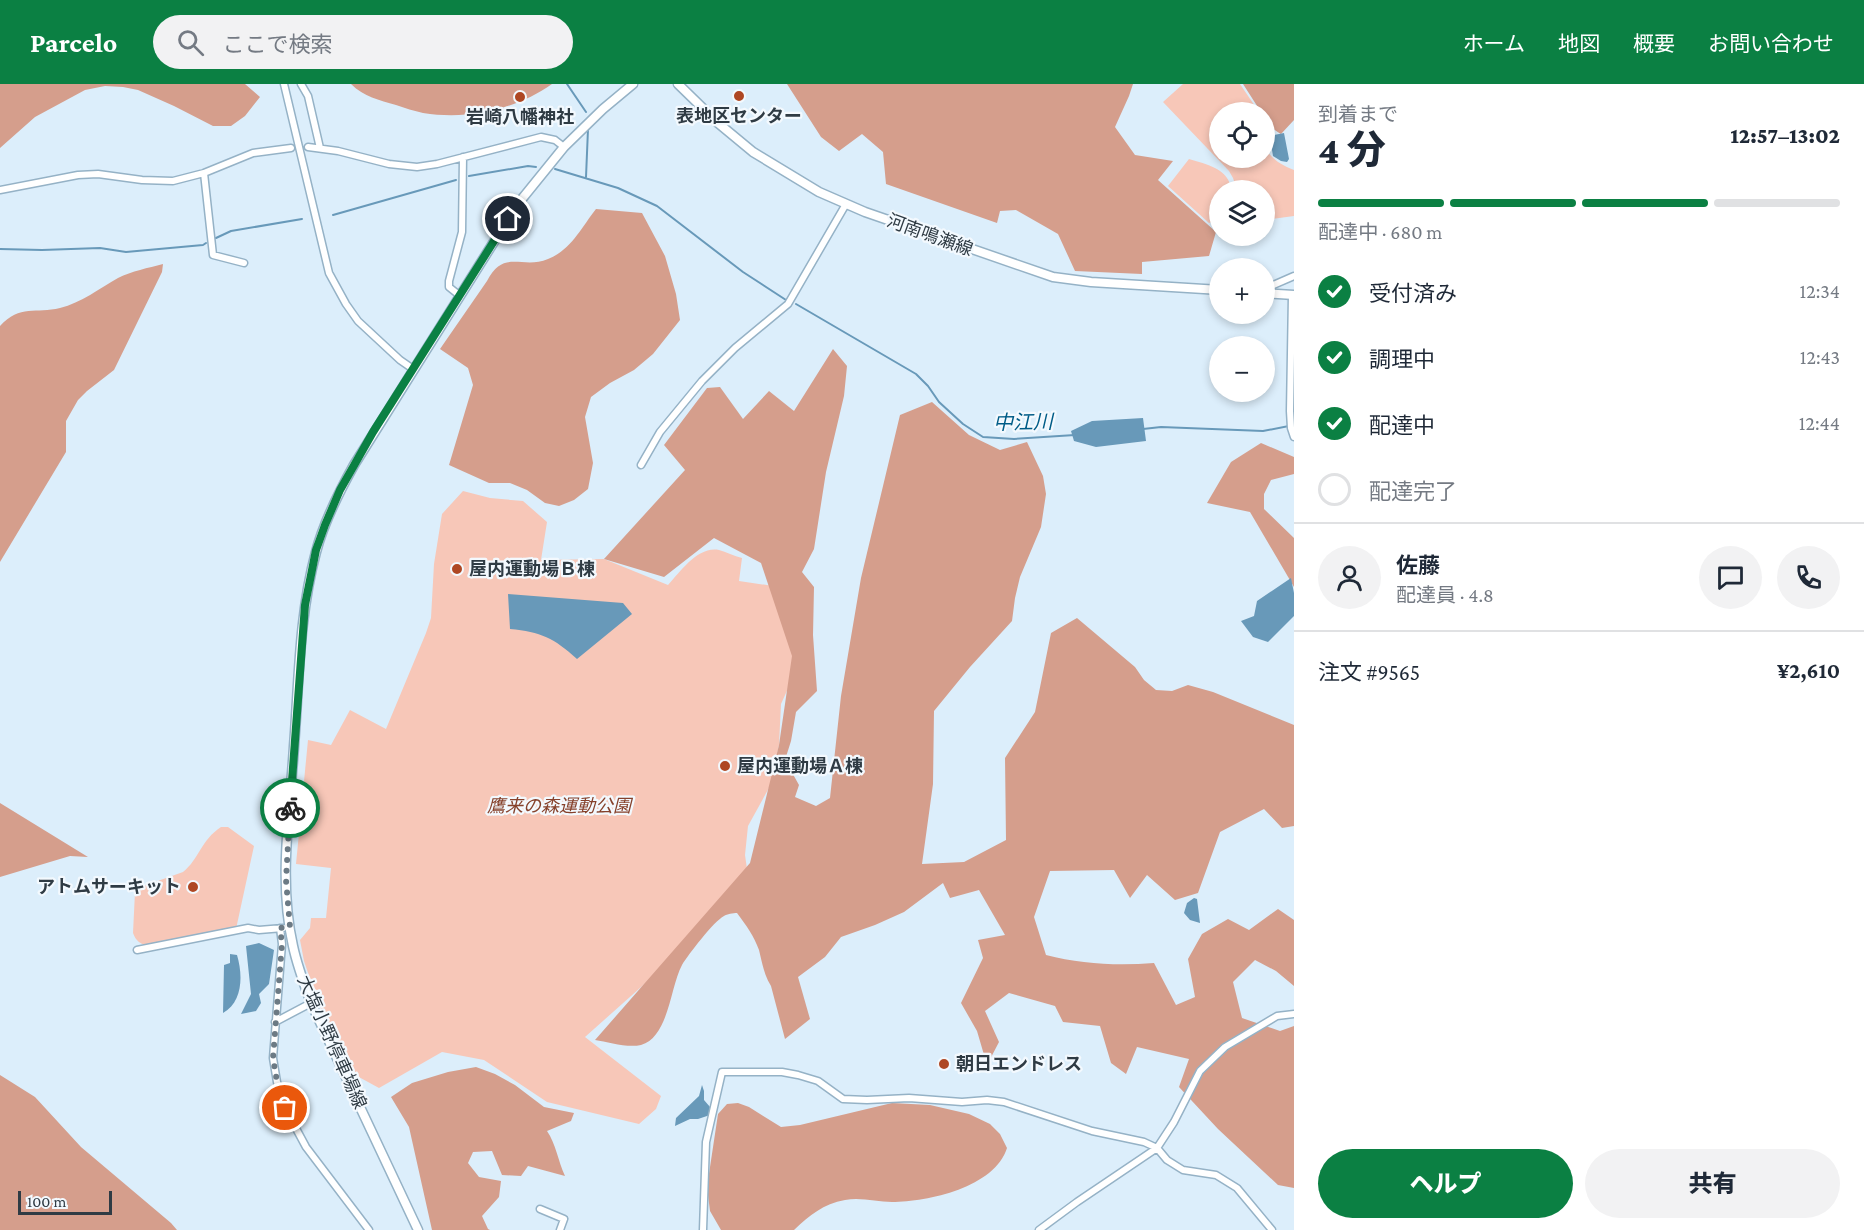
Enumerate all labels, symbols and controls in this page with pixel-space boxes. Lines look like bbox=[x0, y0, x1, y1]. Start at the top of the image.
search box bbox=[153, 15, 573, 69]
icon: search bbox=[174, 26, 207, 59]
text: Parcelo bbox=[30, 27, 117, 58]
text: ここで検索 bbox=[222, 32, 332, 57]
text: ホーム bbox=[1463, 32, 1525, 56]
text: 地図 bbox=[1558, 32, 1600, 56]
text: 概要 bbox=[1633, 32, 1675, 56]
text: お問い合わせ bbox=[1708, 32, 1834, 56]
marker: 表地区センター bbox=[732, 89, 746, 103]
marker: 岩崎八幡神社 bbox=[513, 90, 527, 104]
map controls bbox=[1209, 102, 1275, 402]
button: locate bbox=[1209, 102, 1275, 168]
text: 到着まで bbox=[1318, 103, 1398, 125]
place label: 表地区センター bbox=[676, 106, 802, 126]
place label: 岩崎八幡神社 bbox=[466, 107, 574, 127]
text: 12:57–13:02 bbox=[1730, 123, 1840, 148]
text: 4 分 bbox=[1318, 128, 1386, 171]
button: layers bbox=[1209, 180, 1275, 246]
pin bbox=[482, 193, 533, 244]
icon: home bbox=[491, 202, 524, 235]
street label: 河南鳴瀬線 bbox=[884, 210, 976, 260]
text: 配達中 · 680 m bbox=[1318, 221, 1442, 243]
button: + bbox=[1209, 258, 1275, 324]
icon: check bbox=[1318, 275, 1351, 308]
text: 12:34 bbox=[1800, 280, 1840, 302]
text: 受付済み bbox=[1369, 281, 1457, 306]
button: − bbox=[1209, 336, 1275, 402]
icon: check bbox=[1318, 341, 1351, 374]
text: 12:43 bbox=[1800, 346, 1840, 368]
text: 調理中 bbox=[1369, 347, 1435, 372]
icon: check bbox=[1318, 407, 1351, 440]
water label: 中江川 bbox=[993, 410, 1055, 434]
text: 12:44 bbox=[1799, 412, 1840, 434]
text: 配達中 bbox=[1369, 413, 1435, 438]
text: 配達完了 bbox=[1369, 479, 1457, 504]
button: person bbox=[1318, 546, 1381, 609]
button: chat bbox=[1699, 546, 1762, 609]
button: phone bbox=[1777, 546, 1840, 609]
text: 佐藤 bbox=[1396, 553, 1440, 578]
place label: 屋内運動場Ｂ棟 bbox=[469, 559, 595, 579]
marker: 屋内運動場Ｂ棟 bbox=[450, 562, 464, 576]
text: 配達員 · 4.8 bbox=[1396, 584, 1494, 606]
text: ¥2,610 bbox=[1777, 658, 1840, 683]
text: 注文 #9565 bbox=[1318, 660, 1420, 685]
place label: 屋内運動場Ａ棟 bbox=[737, 756, 863, 776]
marker: 屋内運動場Ａ棟 bbox=[718, 759, 732, 773]
courier bbox=[260, 778, 320, 838]
icon: bike bbox=[274, 792, 307, 825]
park label: 鷹来の森運動公園 bbox=[487, 796, 634, 816]
place label: アトムサーキット bbox=[37, 877, 181, 897]
marker: アトムサーキット bbox=[186, 880, 200, 894]
street label: 大塩小野停車場線 bbox=[294, 972, 370, 1112]
place label: 朝日エンドレス bbox=[956, 1054, 1082, 1074]
marker: 朝日エンドレス bbox=[937, 1057, 951, 1071]
pin bbox=[259, 1082, 310, 1133]
icon: bag bbox=[268, 1091, 301, 1124]
button: ヘルプ bbox=[1318, 1149, 1573, 1218]
button: 共有 bbox=[1585, 1149, 1840, 1218]
scale bar bbox=[18, 1188, 112, 1216]
text: 100 m bbox=[27, 1193, 66, 1210]

